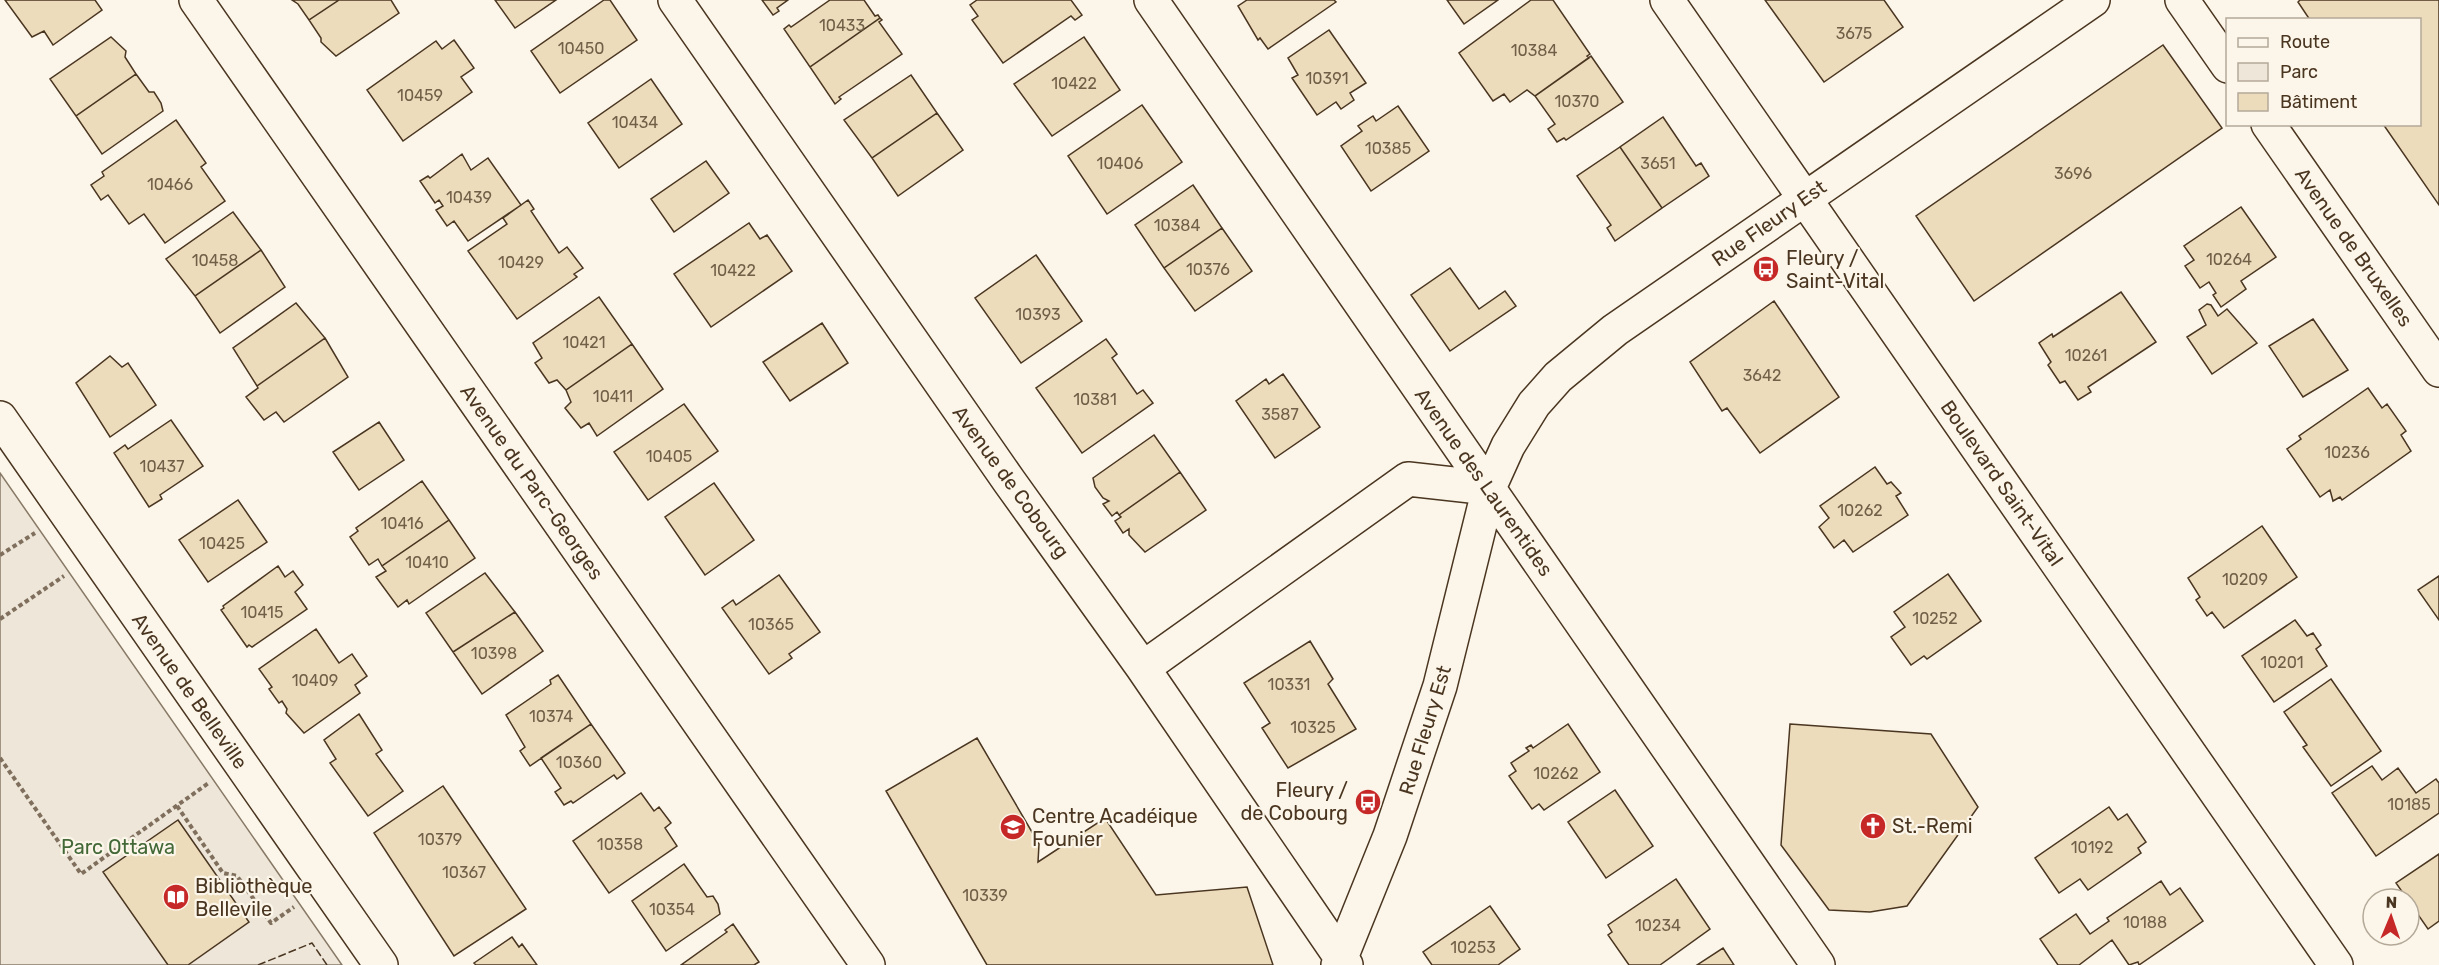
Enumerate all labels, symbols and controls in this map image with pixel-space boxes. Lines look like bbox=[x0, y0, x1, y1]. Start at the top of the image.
house number: 10433 bbox=[819, 16, 865, 35]
legend bbox=[2226, 18, 2421, 126]
house number: 3675 bbox=[1836, 24, 1872, 43]
text: Route bbox=[2280, 31, 2330, 53]
house number: 10450 bbox=[558, 39, 604, 58]
house number: 10384 bbox=[1511, 41, 1557, 60]
text: Parc bbox=[2280, 61, 2318, 83]
house number: 10391 bbox=[1306, 69, 1348, 88]
house number: 10422 bbox=[1051, 74, 1097, 93]
house number: 10459 bbox=[397, 86, 443, 105]
text: Bâtiment bbox=[2280, 91, 2357, 113]
house number: 10370 bbox=[1555, 92, 1600, 111]
house number: 10434 bbox=[612, 113, 658, 132]
house number: 10385 bbox=[1365, 139, 1411, 158]
house number: 10406 bbox=[1097, 154, 1144, 173]
house number: 3651 bbox=[1640, 154, 1676, 173]
street label: Avenue de Bruxelles bbox=[2290, 163, 2418, 331]
house number: 3696 bbox=[2054, 164, 2092, 183]
house number: 10466 bbox=[147, 175, 193, 194]
street label: Rue Fleury Est bbox=[1707, 175, 1831, 271]
house number: 10439 bbox=[446, 188, 492, 207]
house number: 10384 bbox=[1154, 216, 1200, 235]
place label: Fleury / Saint-Vital bbox=[1786, 246, 1884, 293]
house number: 10264 bbox=[2206, 250, 2252, 269]
house number: 10458 bbox=[192, 251, 238, 270]
house number: 10429 bbox=[498, 253, 544, 272]
bus stop icon: Fleury / Saint-Vital bbox=[1751, 254, 1781, 284]
house number: 10376 bbox=[1186, 260, 1230, 279]
house number: 10422 bbox=[710, 261, 756, 280]
house number: 10393 bbox=[1015, 305, 1061, 324]
house number: 10421 bbox=[562, 333, 606, 352]
house number: 10261 bbox=[2065, 346, 2107, 365]
house number: 3642 bbox=[1743, 366, 1781, 385]
street label: Avenue du Parc-Georges bbox=[455, 380, 609, 584]
street label: Avenue des Laurentides bbox=[1410, 383, 1558, 581]
house number: 10411 bbox=[593, 387, 633, 406]
house number: 10381 bbox=[1073, 390, 1117, 409]
street label: Boulevard Saint-Vital bbox=[1936, 395, 2068, 571]
street label: Avenue de Cobourg bbox=[948, 401, 1074, 563]
house number: 3587 bbox=[1261, 405, 1299, 424]
house number: 10236 bbox=[2324, 443, 2370, 462]
house number: 10405 bbox=[646, 447, 692, 466]
house number: 10437 bbox=[140, 457, 184, 476]
house number: 10262 bbox=[1837, 501, 1883, 520]
house number: 10416 bbox=[380, 514, 424, 533]
house number: 10425 bbox=[199, 534, 245, 553]
house number: 10410 bbox=[405, 553, 449, 572]
house number: 10209 bbox=[2222, 570, 2268, 589]
house number: 10415 bbox=[241, 603, 283, 622]
street label: Avenue de Belleville bbox=[127, 608, 253, 774]
house number: 10252 bbox=[1912, 609, 1958, 628]
house number: 10365 bbox=[748, 615, 794, 634]
house number: 10398 bbox=[471, 644, 517, 663]
house number: 10201 bbox=[2260, 653, 2304, 672]
street label: Rue Fleury Est bbox=[1394, 662, 1456, 798]
house number: 10409 bbox=[292, 671, 338, 690]
house number: 10331 bbox=[1268, 675, 1310, 694]
house number: 10374 bbox=[529, 707, 573, 726]
house number: 10325 bbox=[1290, 718, 1336, 737]
house number: 10360 bbox=[556, 753, 602, 772]
house number: 10262 bbox=[1533, 764, 1579, 783]
place label: Fleury / de Cobourg bbox=[1240, 778, 1348, 825]
bus stop icon: Fleury / de Cobourg bbox=[1353, 787, 1383, 817]
house number: 10185 bbox=[2387, 795, 2431, 814]
place label: Centre Acadéique Founier bbox=[1032, 804, 1198, 851]
church icon: St.-Remi bbox=[1858, 811, 1888, 841]
school or university icon: Centre Acadéique Founier bbox=[998, 812, 1028, 842]
place label: St.-Remi bbox=[1892, 814, 1973, 838]
house number: 10379 bbox=[418, 830, 462, 849]
park label: Parc Ottawa bbox=[61, 835, 175, 859]
house number: 10358 bbox=[597, 835, 643, 854]
house number: 10192 bbox=[2071, 838, 2113, 857]
house number: 10367 bbox=[442, 863, 486, 882]
place label: Bibliothèque Bellevile bbox=[195, 874, 313, 921]
library icon: Bibliothèque Bellevile bbox=[161, 882, 191, 912]
house number: 10339 bbox=[962, 886, 1008, 905]
north arrow bbox=[2361, 887, 2421, 947]
text: N bbox=[2385, 893, 2398, 912]
house number: 10354 bbox=[649, 900, 695, 919]
house number: 10188 bbox=[2123, 913, 2167, 932]
house number: 10234 bbox=[1635, 916, 1681, 935]
house number: 10253 bbox=[1450, 938, 1496, 957]

